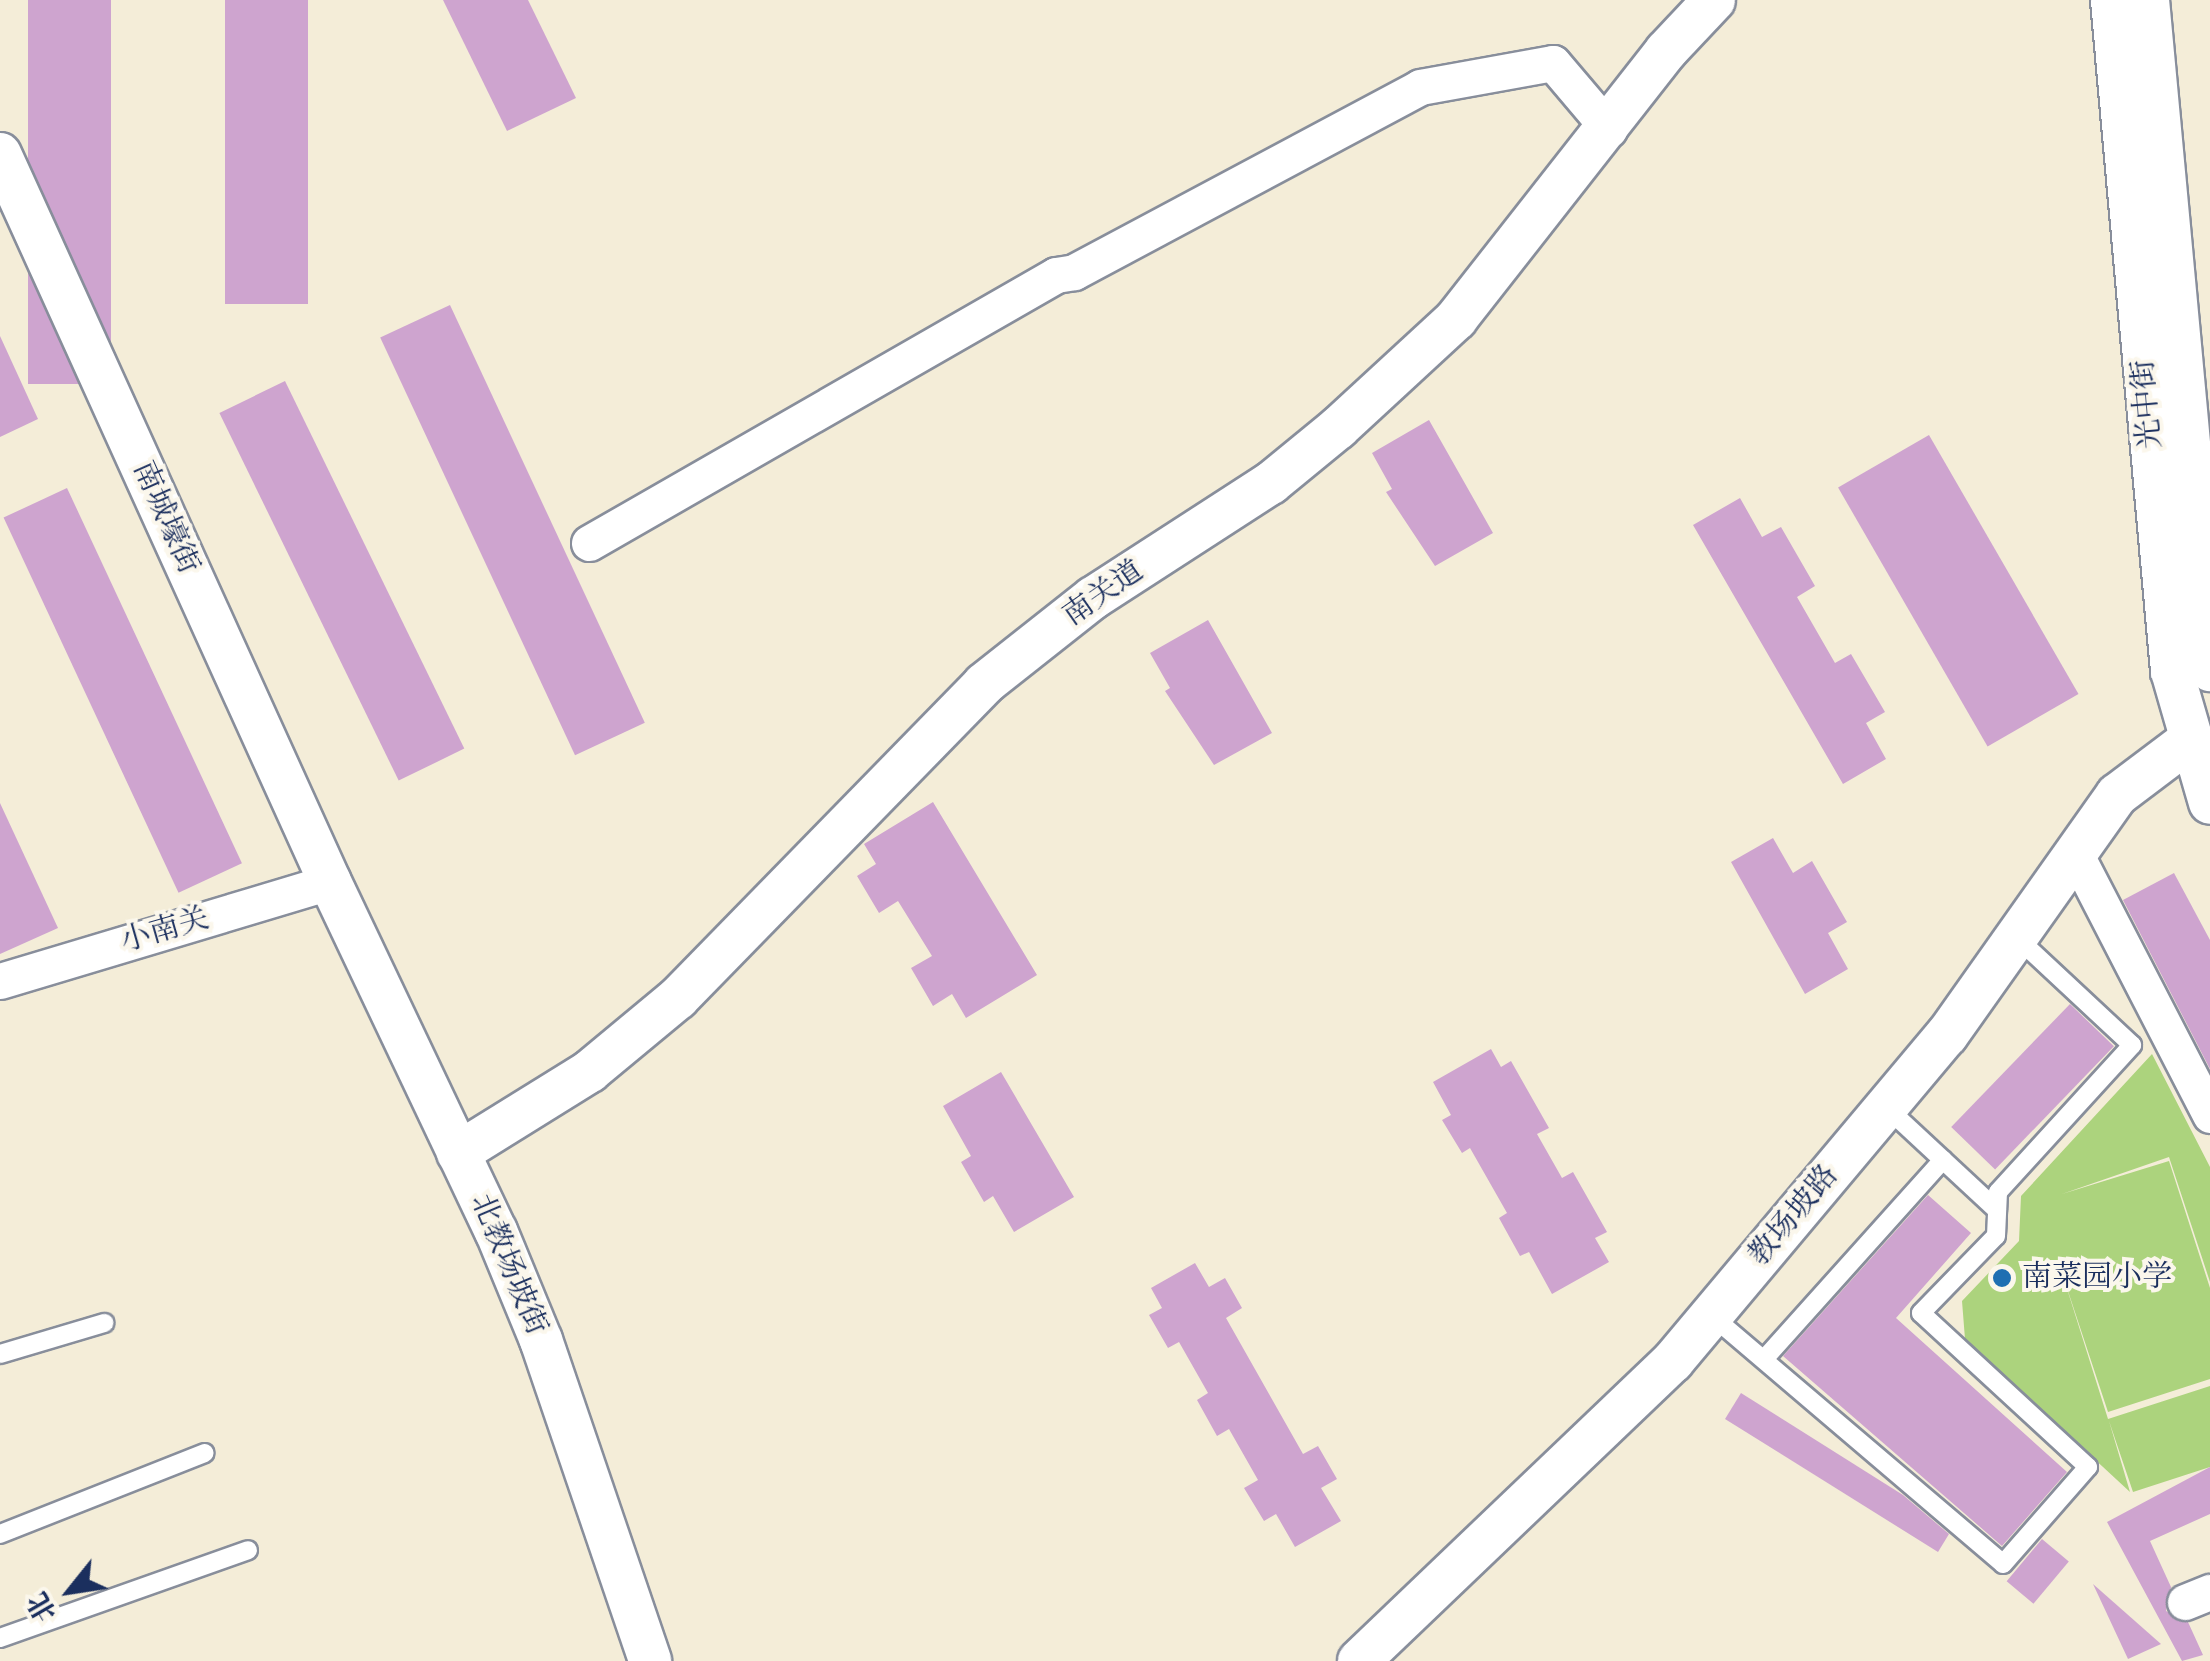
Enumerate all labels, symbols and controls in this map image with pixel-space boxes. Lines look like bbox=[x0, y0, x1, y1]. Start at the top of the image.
street label: 光中街 bbox=[2126, 358, 2170, 450]
street label: 南城壕街 bbox=[124, 456, 206, 580]
street label: 南关道 bbox=[1057, 553, 1151, 635]
street label: 小南关 bbox=[117, 901, 213, 961]
street label: 教场坡路 bbox=[1742, 1158, 1846, 1274]
street label: 北教场坡街 bbox=[462, 1189, 554, 1341]
place label: 南菜园小学 bbox=[2022, 1260, 2172, 1296]
marker: 南菜园小学 bbox=[1991, 1267, 2013, 1289]
north arrow bbox=[20, 1541, 120, 1641]
text: 北 bbox=[21, 1585, 66, 1627]

